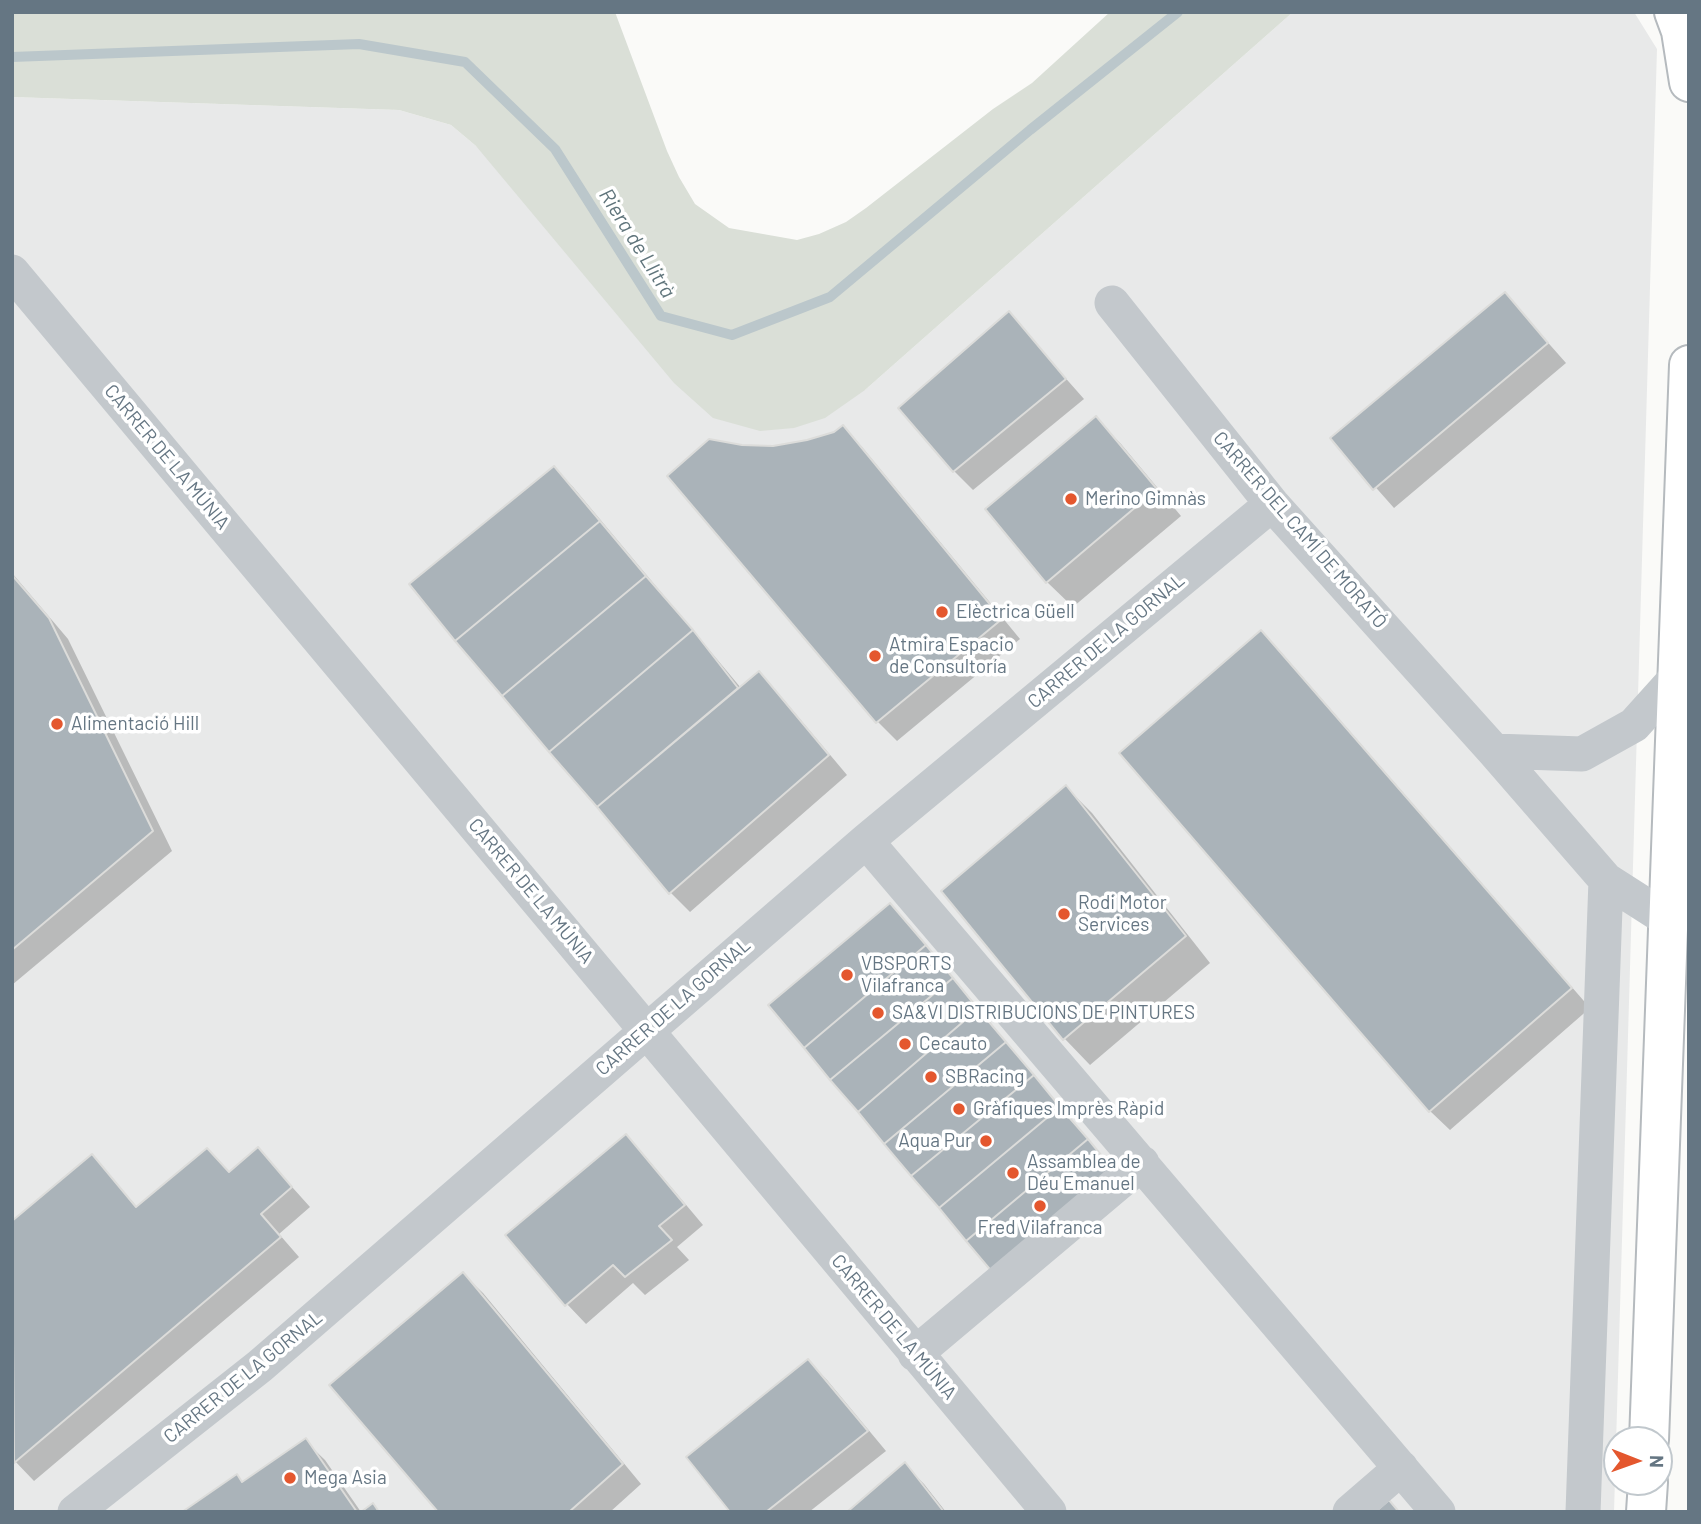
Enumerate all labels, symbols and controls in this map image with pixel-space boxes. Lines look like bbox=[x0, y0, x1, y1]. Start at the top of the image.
water label: Riera de Llitrà bbox=[594, 184, 680, 302]
street label: CARRER DE LA MÚNIA bbox=[100, 380, 234, 534]
street label: CARRER DEL CAMÍ DE MORATÓ bbox=[1208, 427, 1392, 633]
place label: Merino Gimnàs bbox=[1085, 488, 1206, 510]
marker: Merino Gimnàs bbox=[1063, 491, 1079, 507]
street label: CARRER DE LA GORNAL bbox=[1023, 569, 1189, 713]
place label: Elèctrica Güell bbox=[956, 601, 1075, 623]
marker: Elèctrica Güell bbox=[934, 604, 950, 620]
place label: Atmira Espacio de Consultoría bbox=[889, 634, 1014, 678]
marker: Atmira Espacio de Consultoría bbox=[867, 648, 883, 664]
place label: Alimentació Hill bbox=[71, 713, 199, 735]
marker: Alimentació Hill bbox=[49, 716, 65, 732]
street label: CARRER DE LA MÚNIA bbox=[464, 814, 598, 968]
place label: Rodi Motor Services bbox=[1078, 892, 1167, 936]
marker: Rodi Motor Services bbox=[1056, 906, 1072, 922]
street label: CARRER DE LA GORNAL bbox=[591, 934, 755, 1080]
place label: VBSPORTS Vilafranca bbox=[861, 953, 951, 997]
marker: VBSPORTS Vilafranca bbox=[839, 967, 855, 983]
place label: SA&VI DISTRIBUCIONS DE PINTURES bbox=[892, 1002, 1195, 1024]
marker: SA&VI DISTRIBUCIONS DE PINTURES bbox=[870, 1005, 886, 1021]
place label: Cecauto bbox=[919, 1033, 987, 1055]
marker: Cecauto bbox=[897, 1036, 913, 1052]
place label: SBRacing bbox=[945, 1066, 1024, 1088]
marker: SBRacing bbox=[923, 1069, 939, 1085]
place label: Gràfiques Imprès Ràpid bbox=[973, 1098, 1164, 1120]
marker: Gràfiques Imprès Ràpid bbox=[951, 1101, 967, 1117]
place label: Aqua Pur bbox=[898, 1130, 972, 1152]
marker: Aqua Pur bbox=[978, 1133, 994, 1149]
place label: Assamblea de Déu Emanuel bbox=[1027, 1151, 1141, 1195]
marker: Assamblea de Déu Emanuel bbox=[1005, 1165, 1021, 1181]
marker: Fred Vilafranca bbox=[1032, 1198, 1048, 1214]
place label: Fred Vilafranca bbox=[978, 1217, 1102, 1239]
street label: CARRER DE LA MÚNIA bbox=[827, 1250, 961, 1404]
street label: CARRER DE LA GORNAL bbox=[159, 1306, 327, 1448]
north arrow bbox=[1603, 1426, 1673, 1496]
text: N bbox=[1646, 1455, 1669, 1468]
place label: Mega Asia bbox=[304, 1467, 387, 1489]
marker: Mega Asia bbox=[282, 1470, 298, 1486]

